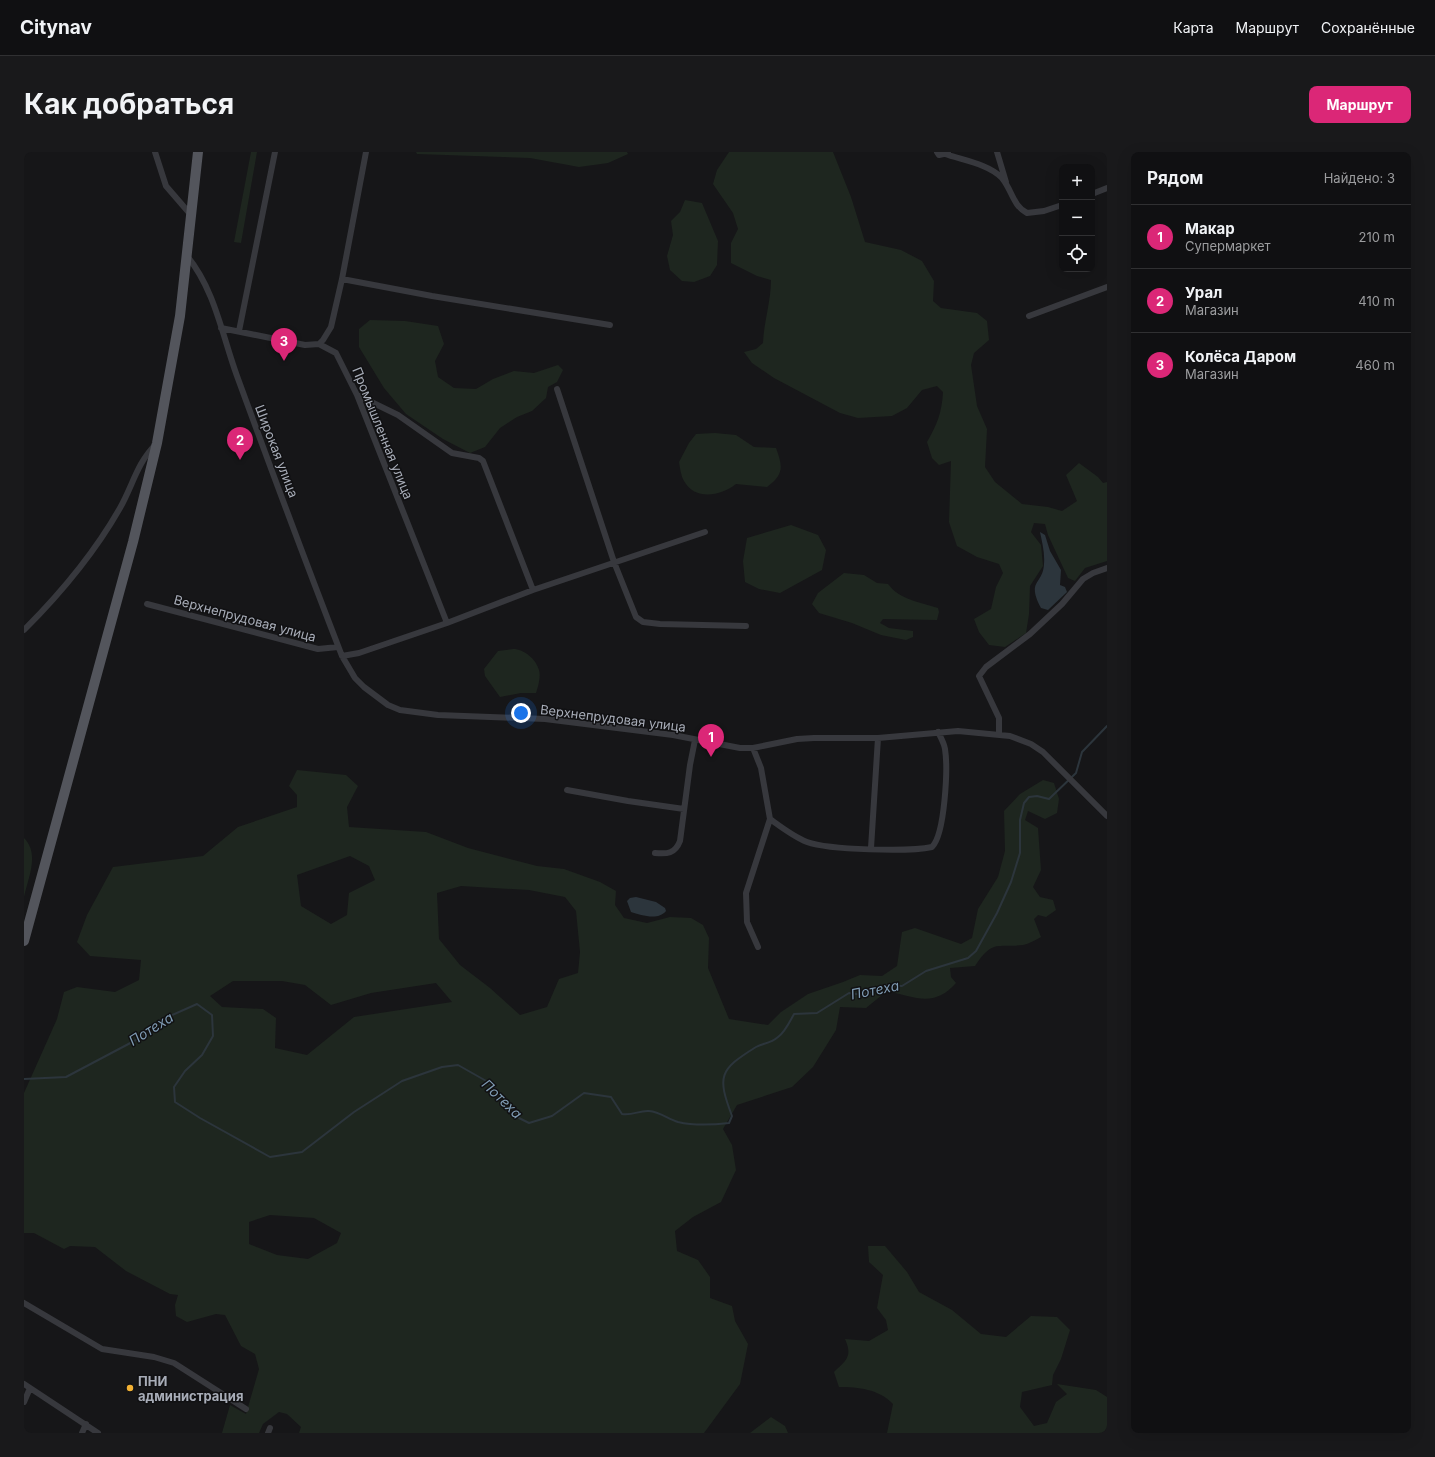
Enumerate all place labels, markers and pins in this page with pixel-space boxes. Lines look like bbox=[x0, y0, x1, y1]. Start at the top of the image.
pin: 3 bbox=[271, 328, 297, 361]
pin: 2 bbox=[227, 427, 253, 460]
pin: 1 bbox=[698, 724, 724, 757]
place label: ПНИ администрация bbox=[138, 1373, 243, 1404]
marker: ПНИ администрация bbox=[125, 1383, 135, 1393]

